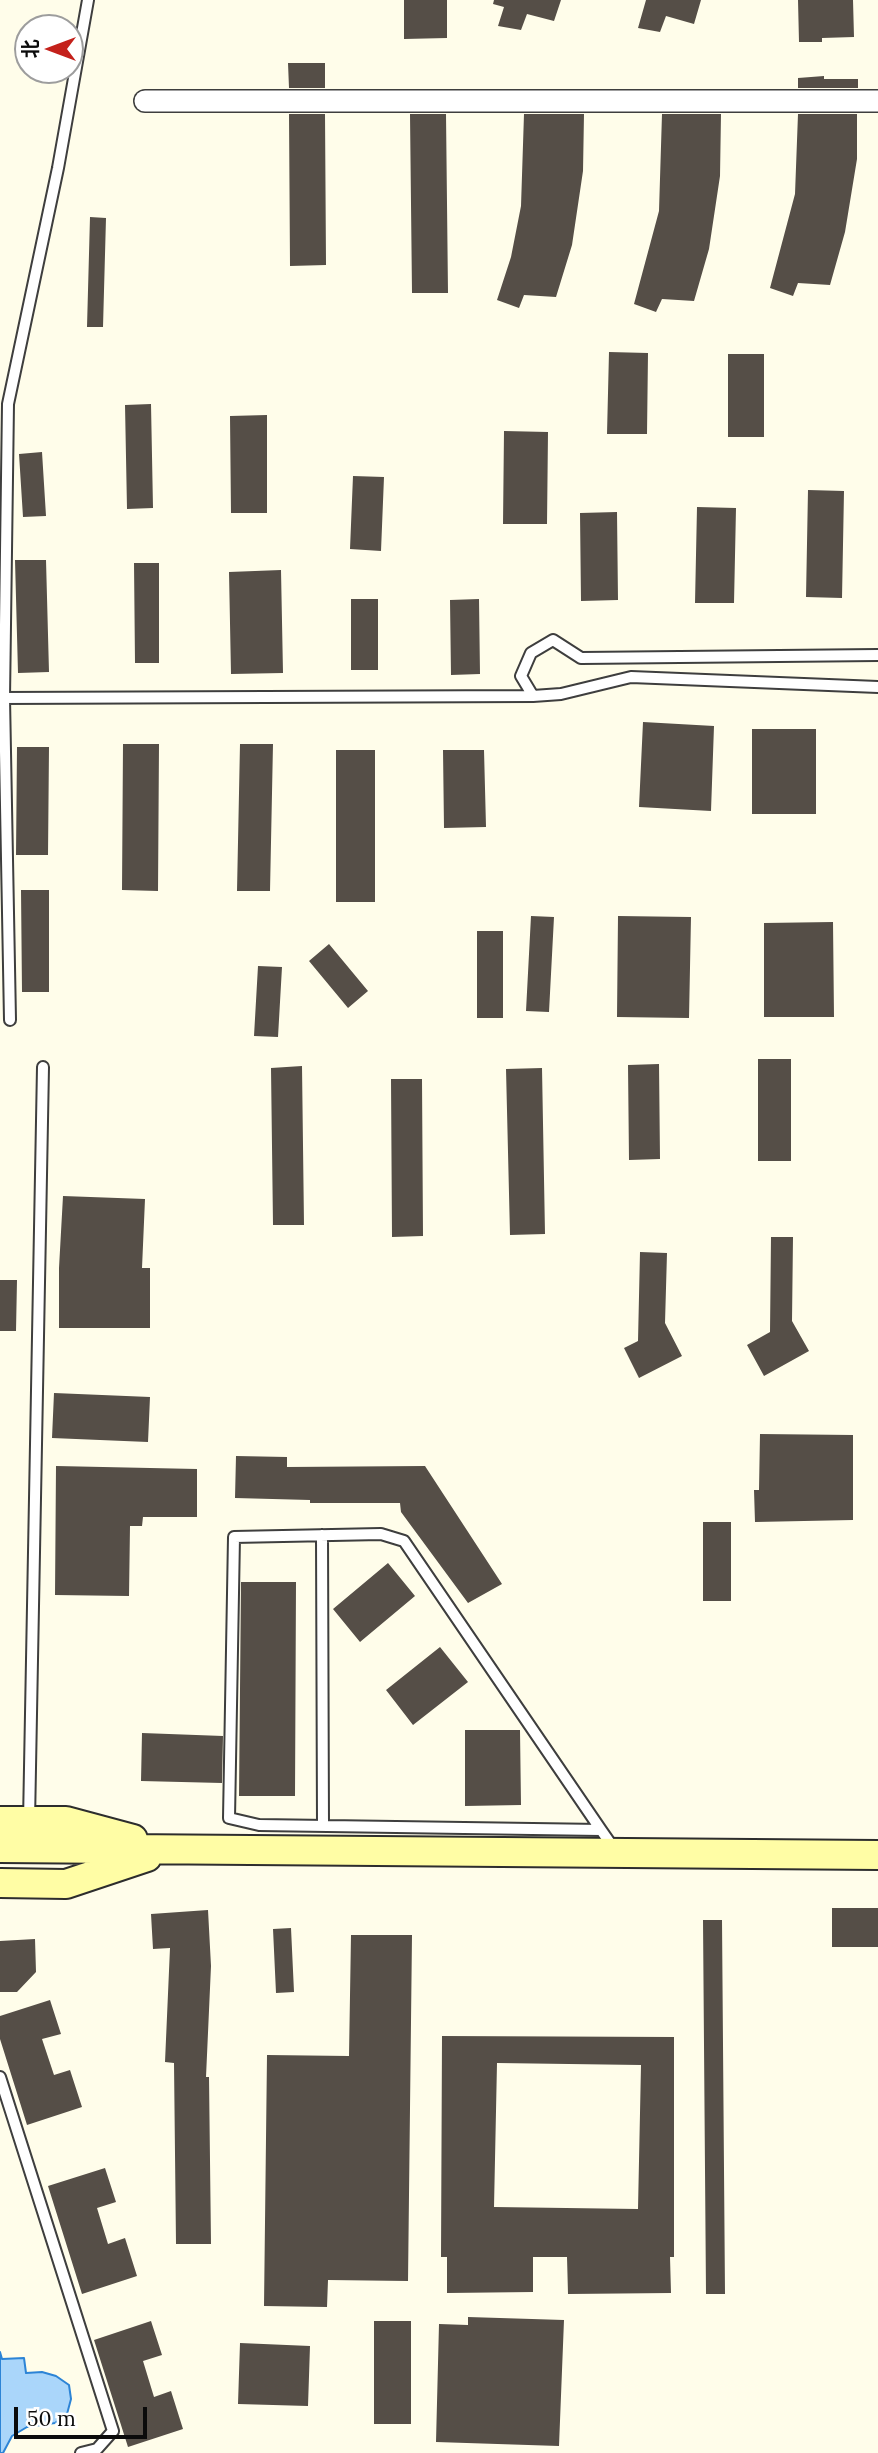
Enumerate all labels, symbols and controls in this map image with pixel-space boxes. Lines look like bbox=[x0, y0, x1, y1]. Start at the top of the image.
north arrow bbox=[14, 14, 84, 84]
text: 北 bbox=[18, 40, 42, 59]
scale bar bbox=[18, 2394, 150, 2438]
text: 50 m bbox=[27, 2405, 76, 2432]

